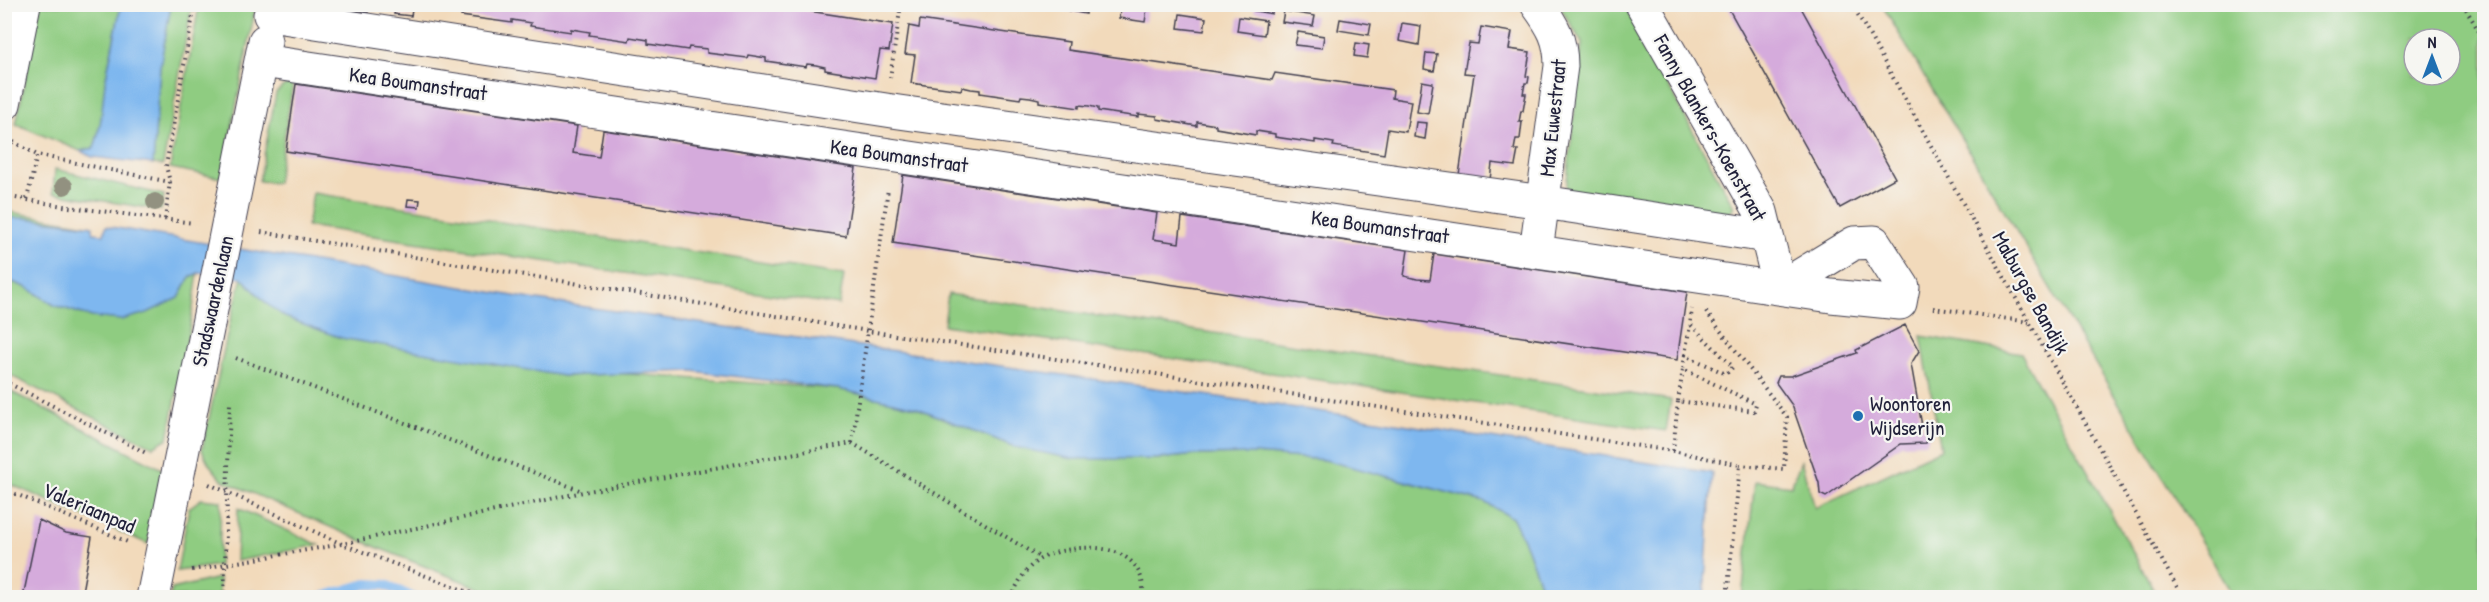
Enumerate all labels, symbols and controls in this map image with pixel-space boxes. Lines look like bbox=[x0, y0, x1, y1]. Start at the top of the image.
north arrow bbox=[2402, 27, 2462, 87]
street label: Fanny Blankers-Koenstraat bbox=[1647, 29, 1774, 227]
text: N bbox=[2428, 31, 2437, 53]
street label: Max Euwestraat bbox=[1532, 57, 1573, 178]
street label: Kea Boumanstraat bbox=[347, 59, 490, 108]
street label: Kea Boumanstraat bbox=[828, 131, 971, 180]
street label: Kea Boumanstraat bbox=[1309, 202, 1452, 251]
street label: Malburgse Bandijk bbox=[1986, 226, 2077, 360]
street label: Stadswaardenlaan bbox=[184, 233, 241, 369]
place label: Woontoren Wijdserijn bbox=[1870, 389, 1951, 442]
marker: Woontoren Wijdserijn bbox=[1851, 409, 1865, 423]
street label: Valeriaanpad bbox=[38, 475, 140, 540]

